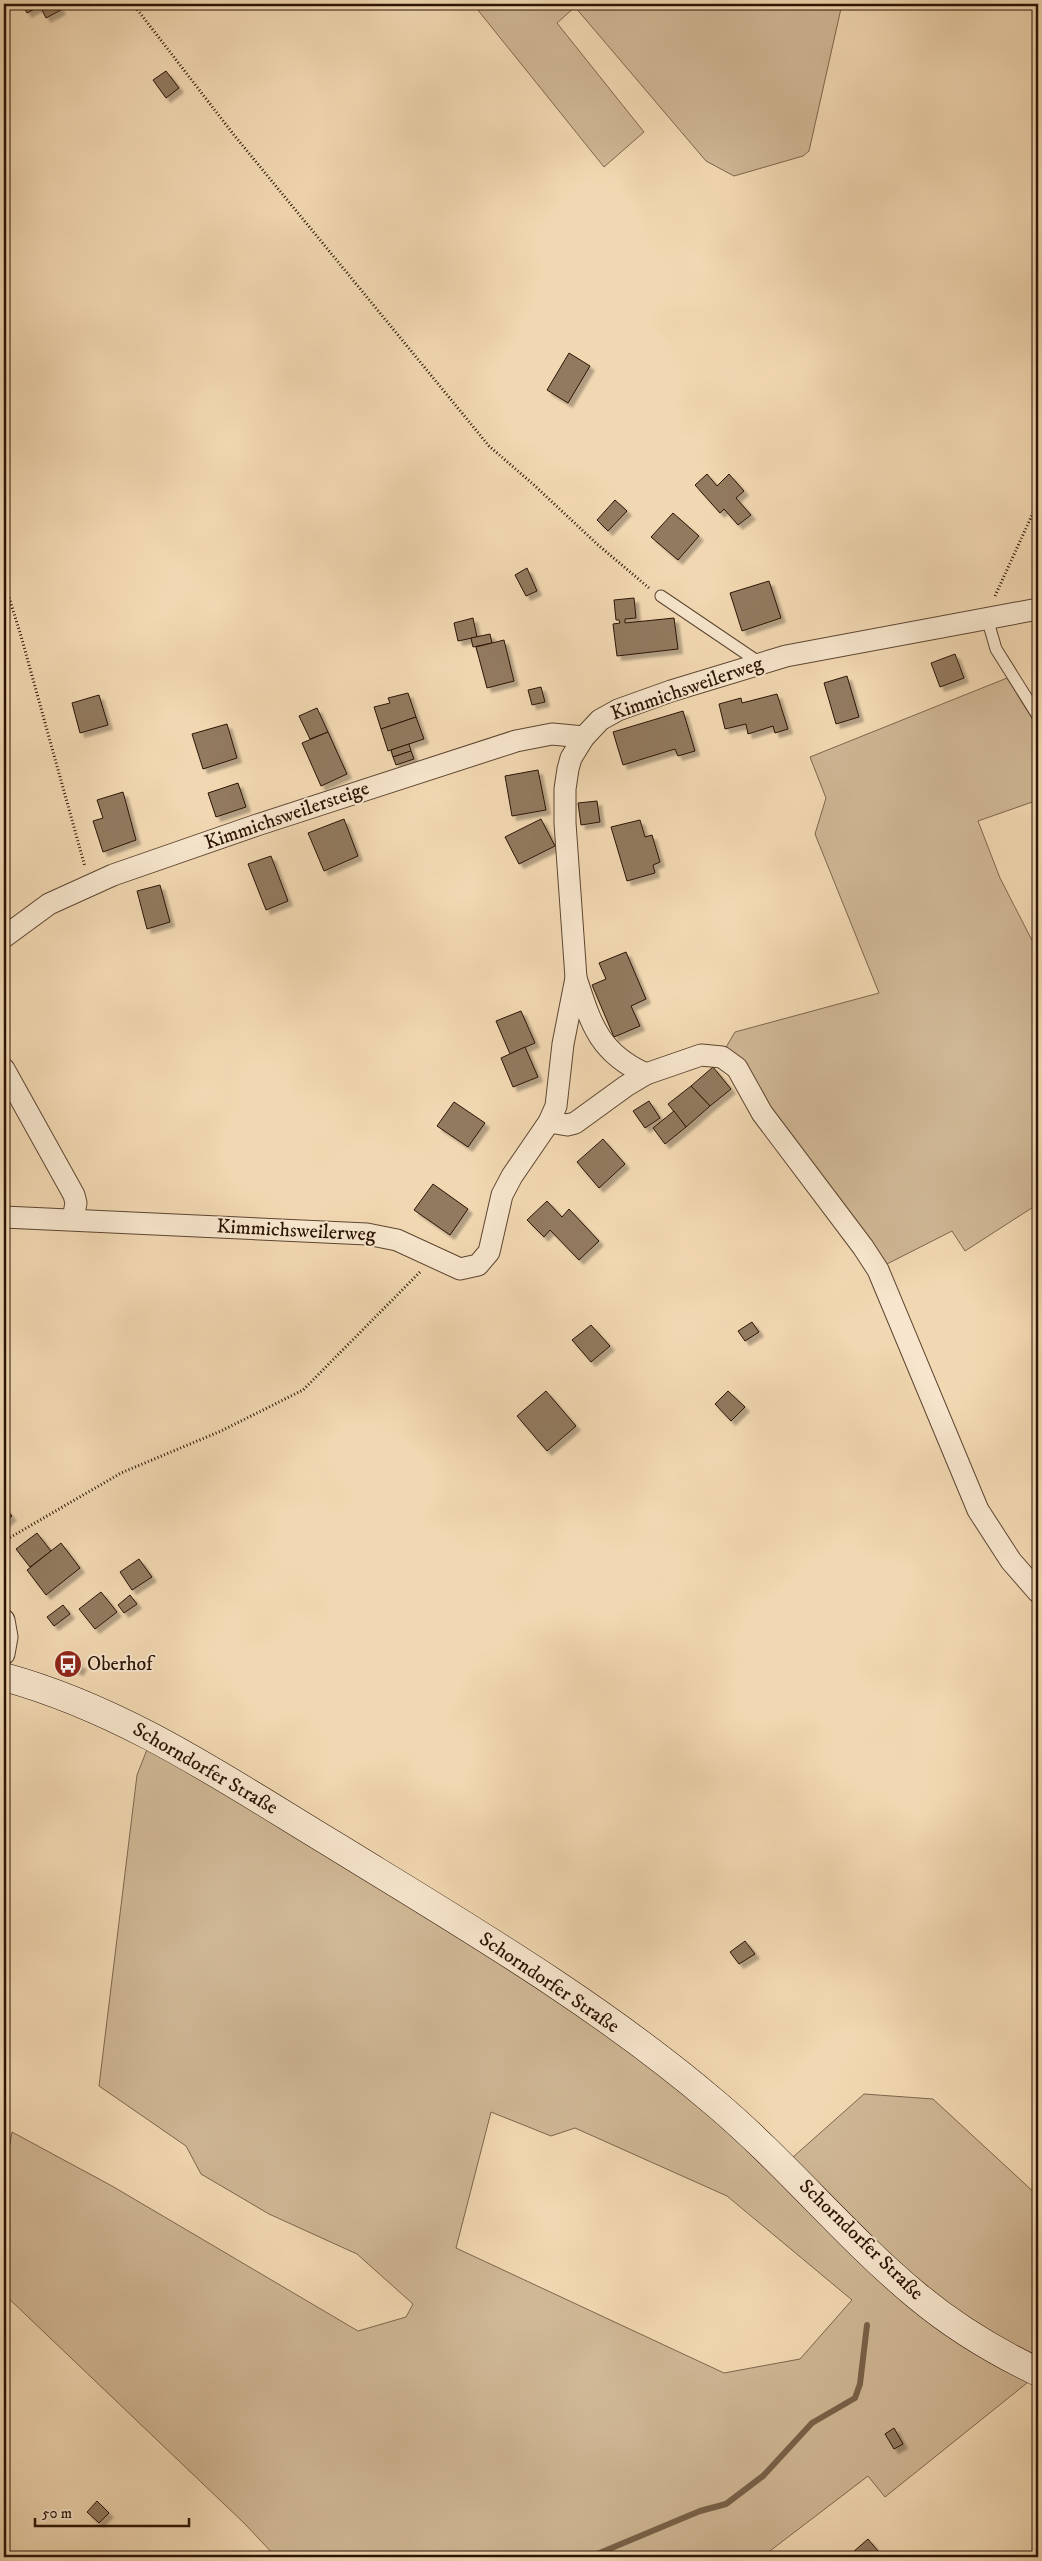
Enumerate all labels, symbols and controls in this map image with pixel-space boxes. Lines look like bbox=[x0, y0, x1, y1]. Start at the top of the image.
street label: Kimmichsweilerweg bbox=[608, 651, 766, 727]
street label: Kimmichsweilersteige bbox=[201, 776, 373, 856]
street label: Kimmichsweilerweg bbox=[216, 1214, 376, 1248]
bus stop icon: Oberhof bbox=[53, 1649, 83, 1679]
place label: Oberhof bbox=[87, 1652, 156, 1677]
street label: Schorndorfer Straße bbox=[128, 1717, 282, 1821]
street label: Schorndorfer Straße bbox=[474, 1927, 624, 2039]
street label: Schorndorfer Straße bbox=[793, 2174, 929, 2306]
scale bar bbox=[35, 2496, 189, 2528]
text: 50 m bbox=[42, 2504, 72, 2523]

